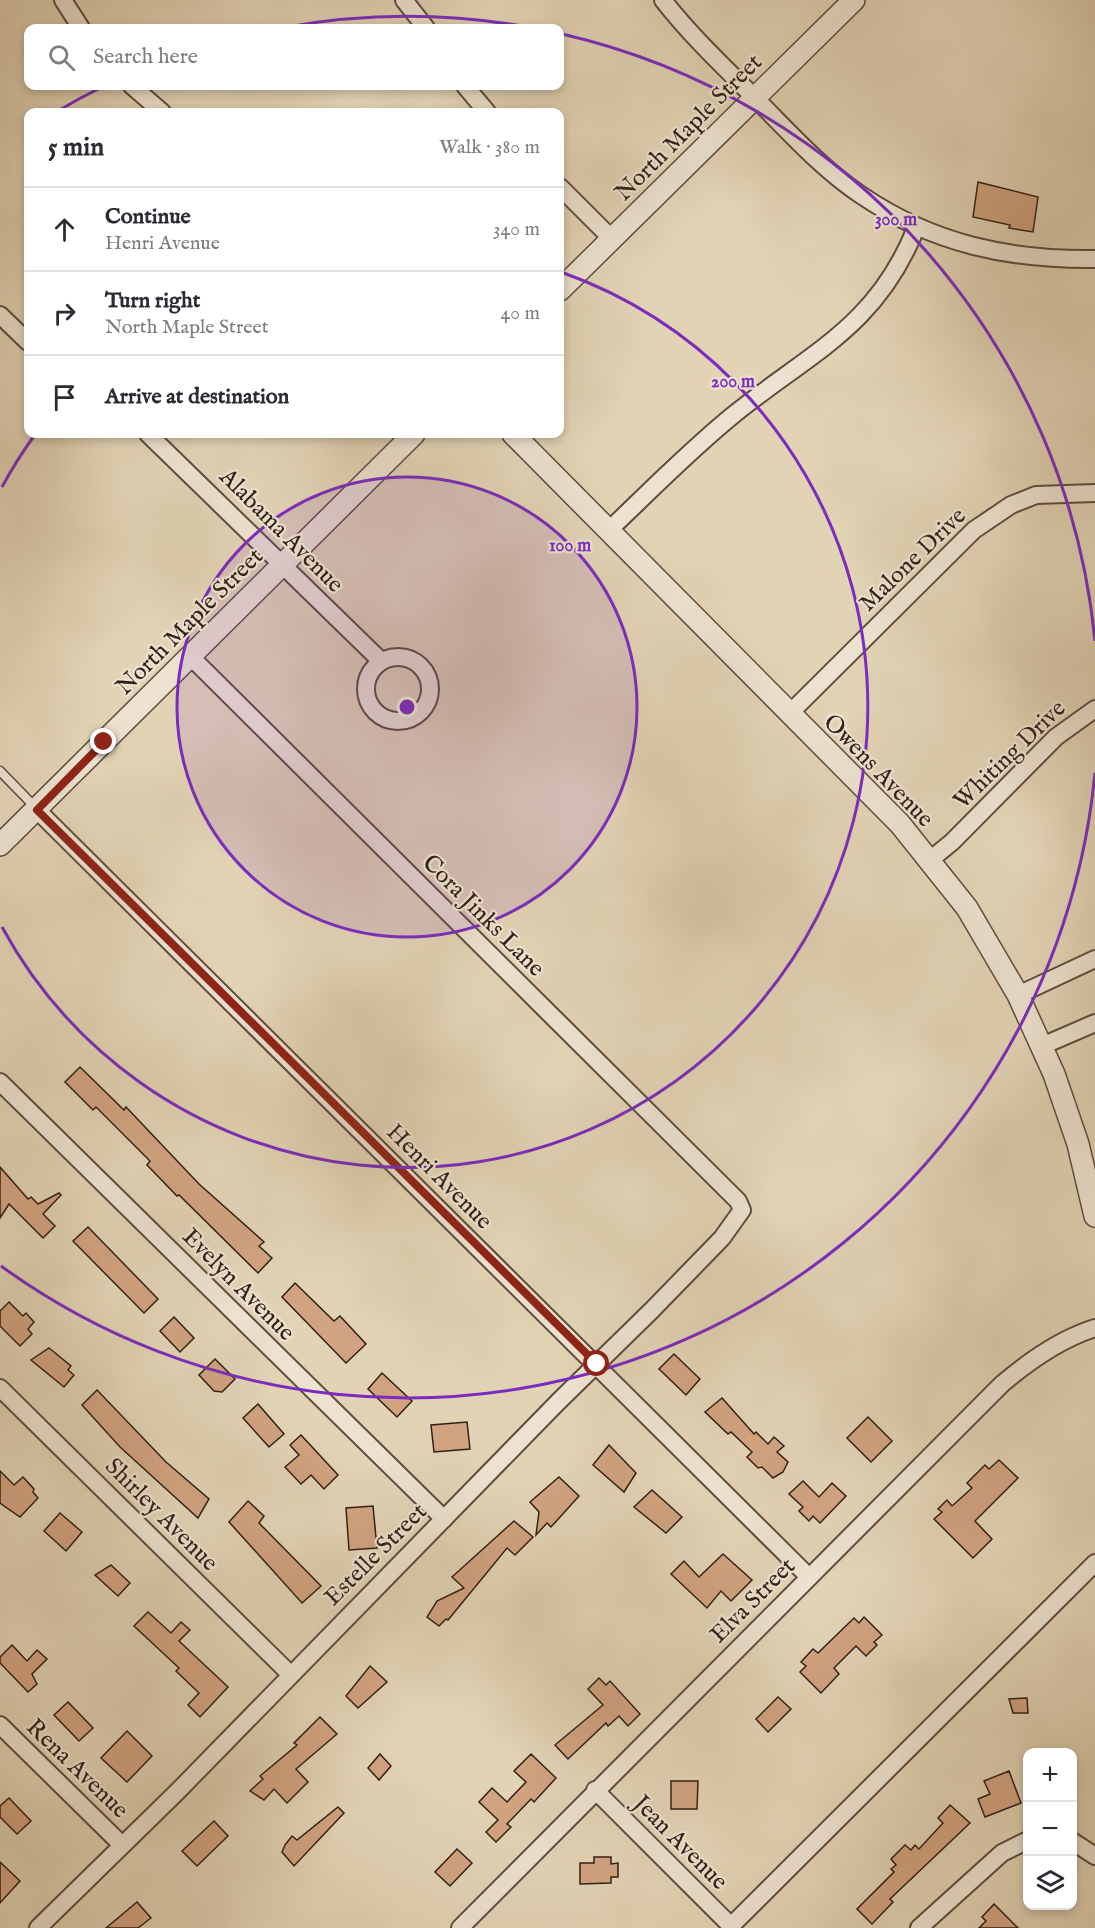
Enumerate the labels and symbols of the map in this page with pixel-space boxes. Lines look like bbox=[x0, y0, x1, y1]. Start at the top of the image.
street label: North Maple Street bbox=[609, 48, 769, 208]
text: 300 m bbox=[875, 209, 917, 232]
text: 200 m bbox=[711, 371, 755, 394]
street label: Alabama Avenue bbox=[211, 461, 350, 600]
street label: Malone Drive bbox=[853, 501, 973, 619]
text: 100 m bbox=[549, 535, 591, 558]
street label: North Maple Street bbox=[110, 542, 270, 702]
street label: Whiting Drive bbox=[947, 694, 1073, 816]
centre of rings bbox=[397, 697, 417, 717]
street label: Owens Avenue bbox=[816, 708, 940, 834]
route end bbox=[90, 728, 116, 754]
street label: Cora Jinks Lane bbox=[415, 848, 551, 984]
street label: Henri Avenue bbox=[379, 1117, 499, 1237]
street label: Evelyn Avenue bbox=[175, 1222, 301, 1348]
route start bbox=[583, 1350, 609, 1376]
street label: Shirley Avenue bbox=[98, 1452, 224, 1578]
street label: Estelle Street bbox=[318, 1497, 434, 1613]
street label: Elva Street bbox=[704, 1552, 802, 1650]
street label: Rena Avenue bbox=[19, 1712, 135, 1826]
street label: Jean Avenue bbox=[624, 1787, 734, 1897]

